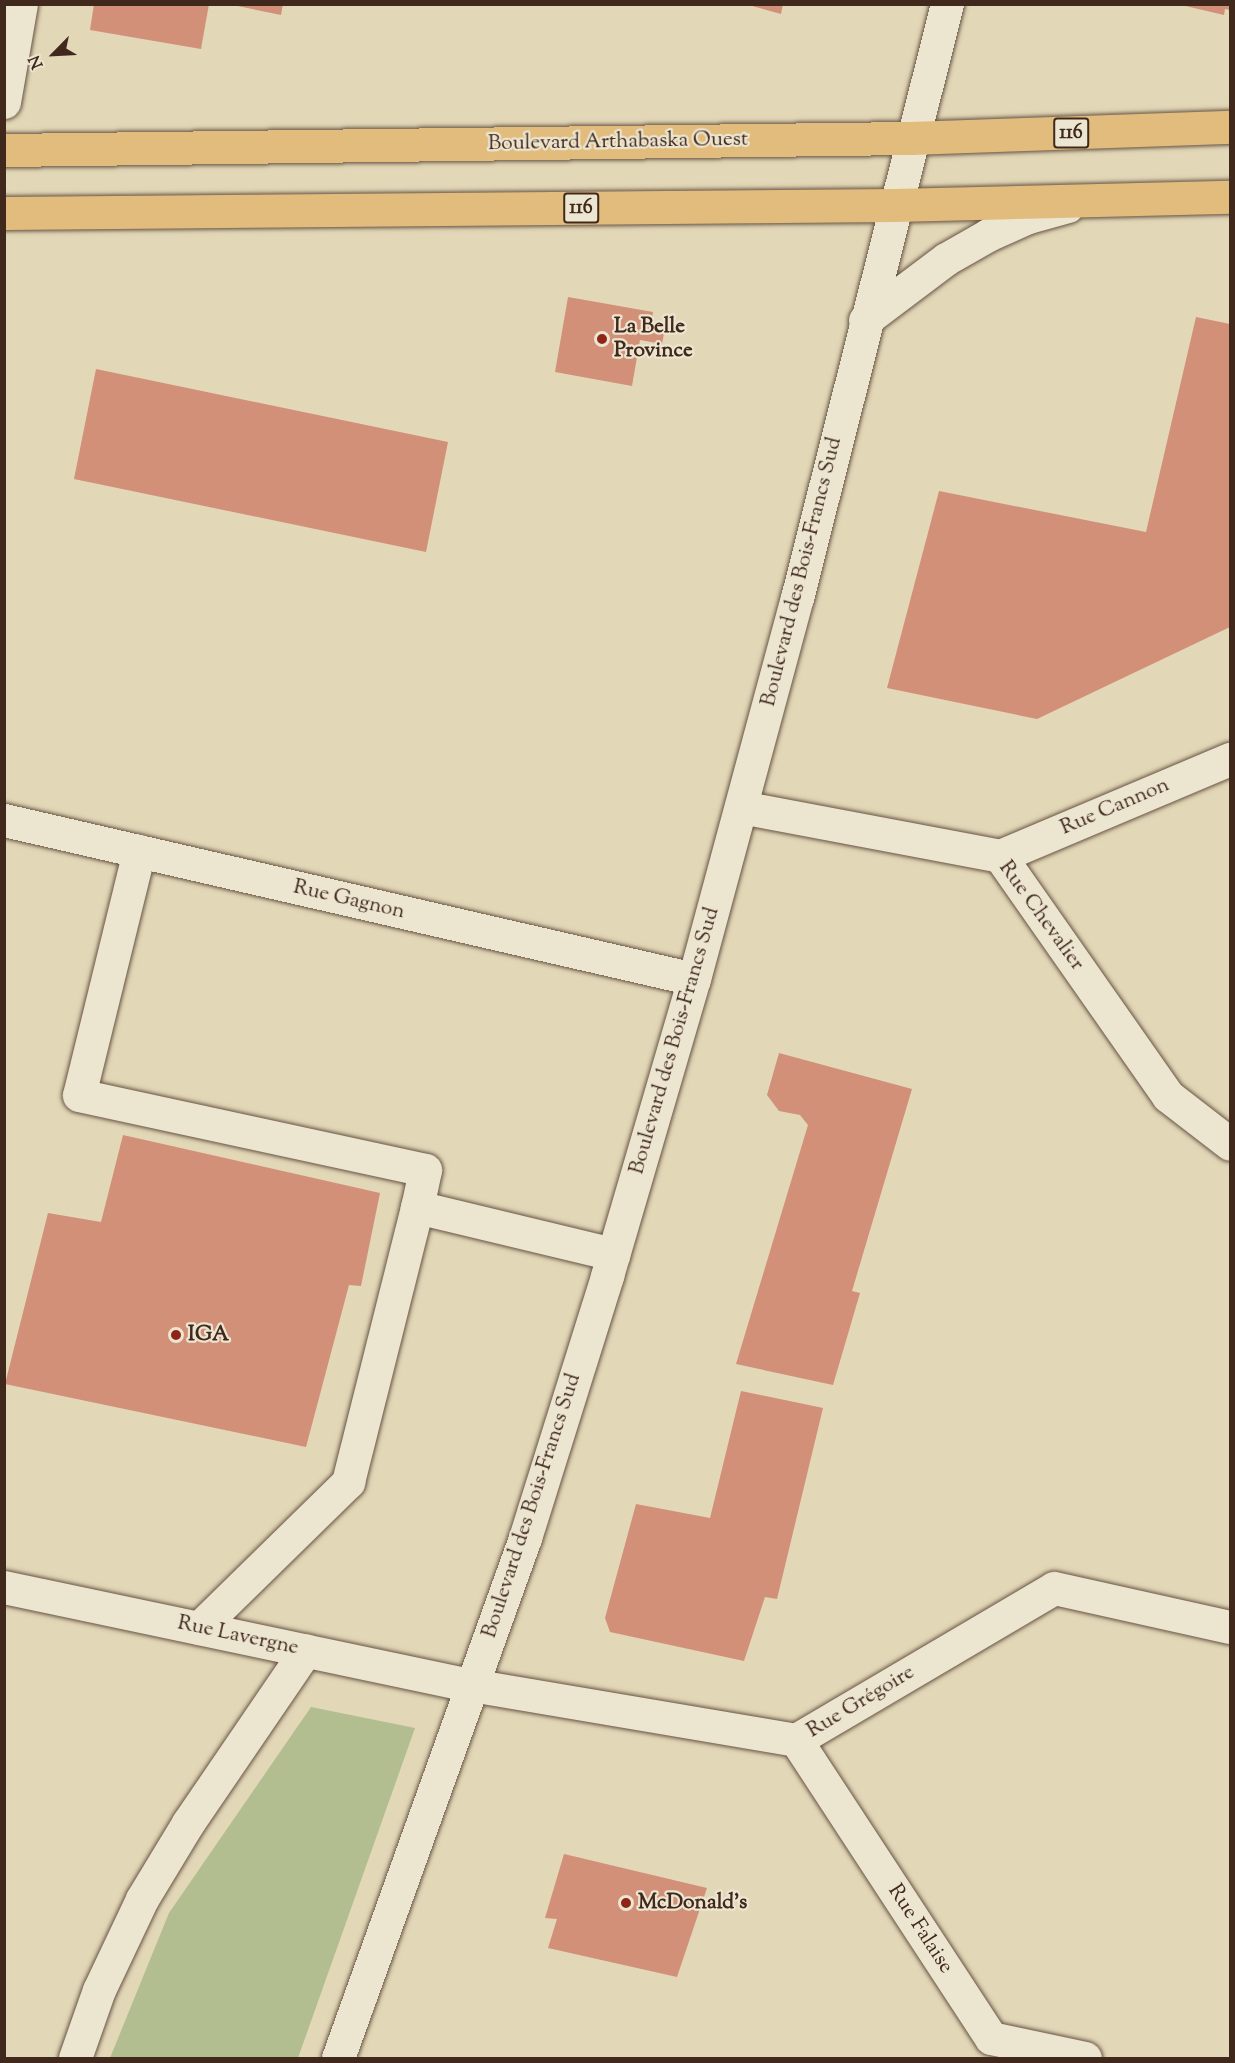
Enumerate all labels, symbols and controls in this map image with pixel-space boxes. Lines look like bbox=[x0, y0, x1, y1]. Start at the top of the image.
north arrow bbox=[24, 24, 84, 84]
text: N bbox=[24, 51, 50, 72]
road number: 116 bbox=[1053, 116, 1089, 150]
street label: Boulevard Arthabaska Ouest bbox=[488, 127, 748, 157]
road number: 116 bbox=[563, 191, 599, 225]
place label: La Belle Province bbox=[614, 314, 693, 364]
marker: La Belle Province bbox=[595, 332, 609, 346]
street label: Boulevard des Bois-Francs Sud bbox=[756, 435, 848, 709]
street label: Rue Cannon bbox=[1057, 773, 1173, 841]
street label: Rue Chevalier bbox=[993, 856, 1089, 976]
street label: Rue Gagnon bbox=[291, 875, 407, 925]
street label: Boulevard des Bois-Francs Sud bbox=[625, 905, 725, 1177]
place label: IGA bbox=[188, 1322, 229, 1348]
marker: IGA bbox=[169, 1328, 183, 1342]
street label: Boulevard des Bois-Francs Sud bbox=[477, 1371, 587, 1641]
street label: Rue Lavergne bbox=[175, 1611, 301, 1661]
street label: Rue Grégoire bbox=[803, 1660, 919, 1744]
street label: Rue Falaise bbox=[882, 1880, 958, 1978]
place label: McDonald's bbox=[638, 1890, 747, 1916]
marker: McDonald's bbox=[619, 1896, 633, 1910]

